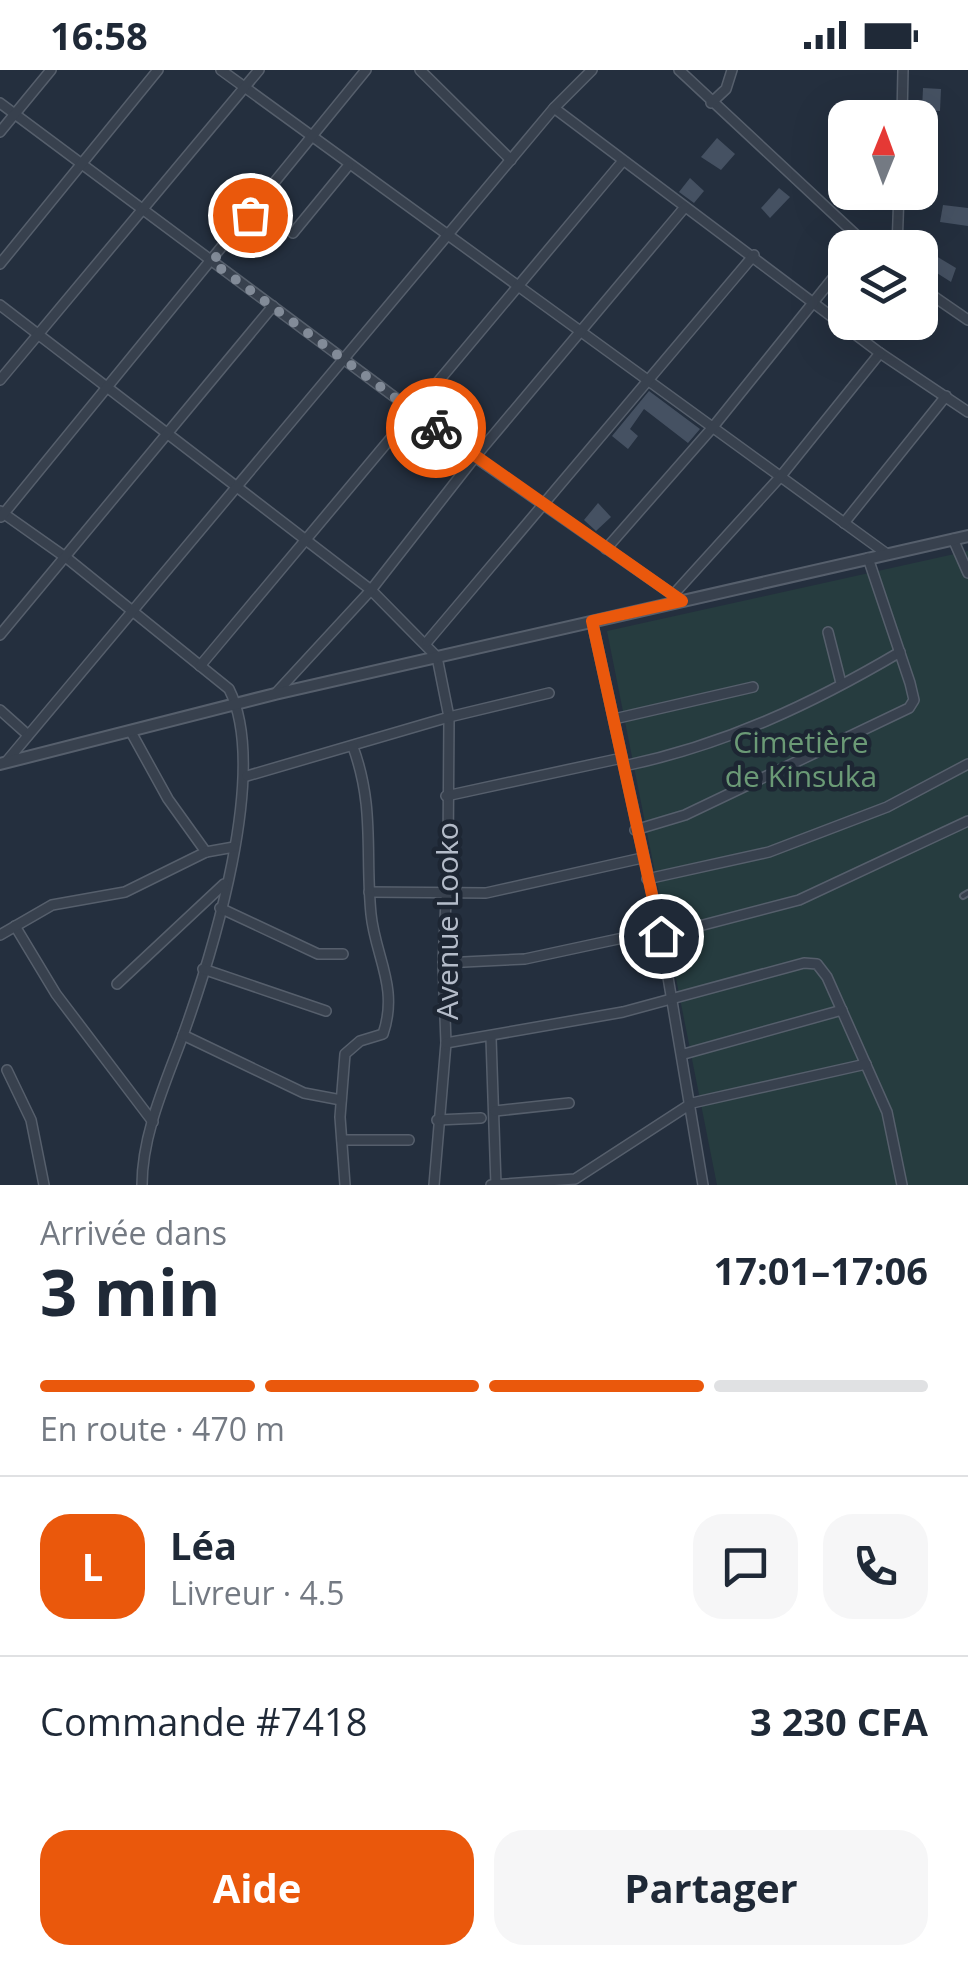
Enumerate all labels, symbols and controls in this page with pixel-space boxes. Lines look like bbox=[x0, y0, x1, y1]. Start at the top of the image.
text: 16:58 bbox=[50, 9, 148, 61]
north arrow bbox=[828, 100, 938, 210]
map controls bbox=[828, 100, 938, 340]
pin bbox=[208, 173, 293, 258]
icon: bag bbox=[223, 188, 278, 243]
button: layers bbox=[828, 230, 938, 340]
courier bbox=[386, 378, 486, 478]
icon: bike bbox=[409, 401, 464, 456]
park label: Cimetière de Kinsuka bbox=[725, 721, 877, 796]
street label: Avenue Looko bbox=[426, 822, 467, 1020]
pin bbox=[619, 894, 704, 979]
icon: home bbox=[634, 909, 689, 964]
text: Arrivée dans bbox=[40, 1211, 227, 1254]
text: 17:01–17:06 bbox=[714, 1244, 928, 1296]
text: 3 min bbox=[40, 1247, 220, 1335]
text: En route · 470 m bbox=[40, 1407, 285, 1450]
button: chat bbox=[693, 1514, 798, 1619]
button: phone bbox=[823, 1514, 928, 1619]
text: Léa bbox=[170, 1519, 237, 1571]
text: L bbox=[82, 1540, 103, 1592]
text: Livreur · 4.5 bbox=[170, 1571, 345, 1614]
text: Commande #7418 bbox=[40, 1695, 368, 1747]
text: 3 230 CFA bbox=[750, 1695, 928, 1747]
button: Aide bbox=[40, 1830, 474, 1945]
button: Partager bbox=[494, 1830, 928, 1945]

